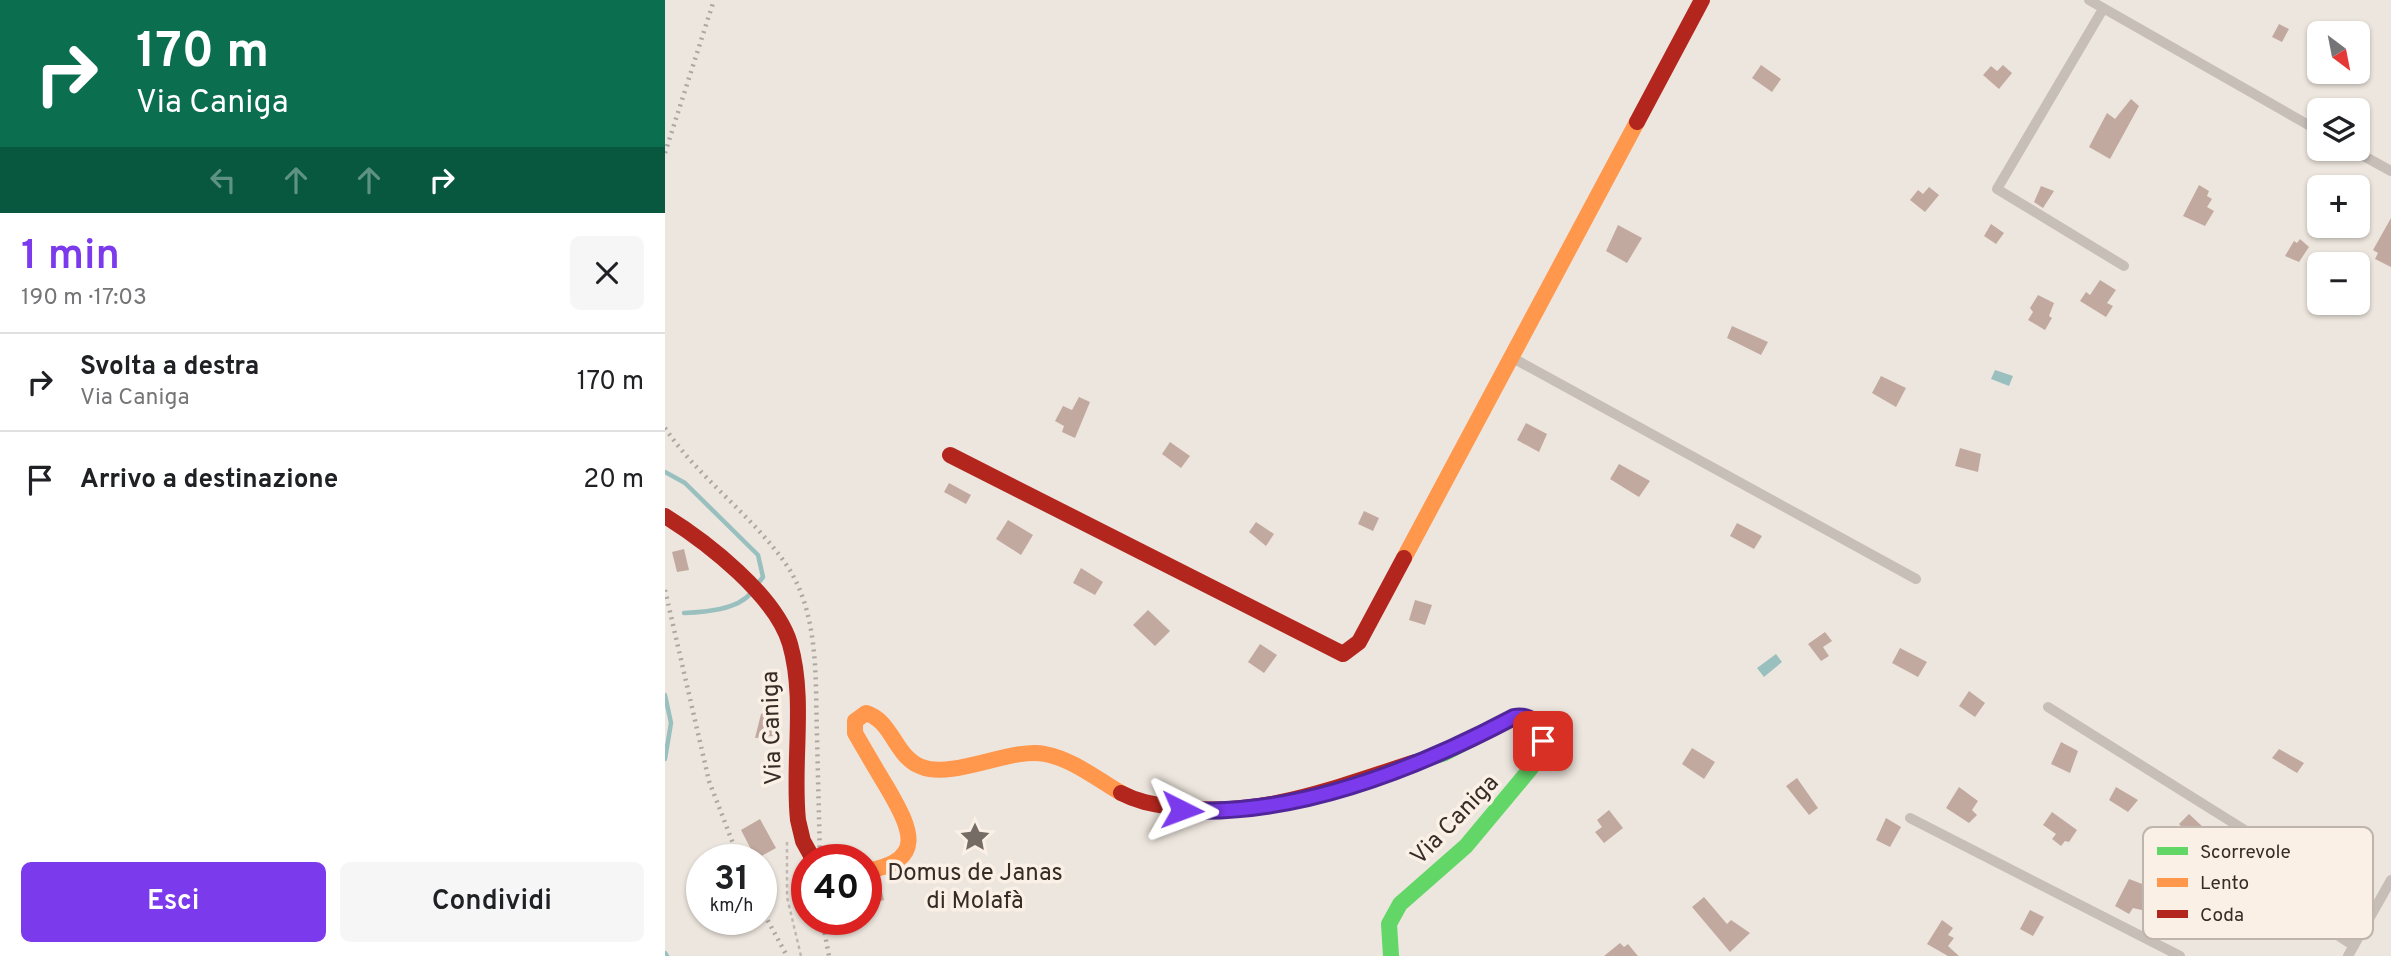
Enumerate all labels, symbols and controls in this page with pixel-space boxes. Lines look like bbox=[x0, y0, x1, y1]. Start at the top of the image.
north arrow bbox=[2307, 21, 2369, 84]
map controls bbox=[2307, 21, 2370, 315]
text: 170 m bbox=[136, 23, 269, 85]
icon: right bbox=[21, 28, 112, 119]
text: Via Caniga bbox=[136, 84, 289, 124]
button: layers bbox=[2307, 98, 2370, 161]
icon: left bbox=[204, 161, 242, 199]
icon: ahead bbox=[277, 161, 315, 199]
icon: ahead bbox=[350, 161, 388, 199]
icon: right bbox=[423, 161, 461, 199]
button: + bbox=[2307, 175, 2370, 238]
text: 1 min bbox=[21, 231, 120, 284]
button: close bbox=[570, 236, 644, 310]
button: − bbox=[2307, 252, 2370, 315]
text: 190 m · 17:03 bbox=[21, 284, 147, 313]
text: Svolta a destra bbox=[80, 351, 259, 384]
icon: right bbox=[21, 363, 59, 401]
text: 170 m bbox=[577, 366, 644, 399]
text: Via Caniga bbox=[80, 384, 190, 413]
icon: arrive bbox=[21, 461, 59, 499]
text: Arrivo a destinazione bbox=[80, 464, 338, 497]
text: 20 m bbox=[583, 464, 644, 497]
street label: Via Caniga bbox=[756, 670, 790, 786]
pin bbox=[1513, 711, 1573, 771]
icon: arrive bbox=[1524, 722, 1562, 760]
street label: Via Caniga bbox=[1405, 769, 1506, 872]
position arrow bbox=[1145, 773, 1219, 847]
place icon: Domus de Janas di Molafà bbox=[958, 820, 992, 854]
legend bbox=[2143, 827, 2373, 939]
text: Scorrevole bbox=[2200, 841, 2291, 865]
speed limit sign: 40 bbox=[791, 844, 882, 935]
text: 31 bbox=[714, 858, 749, 902]
place label: Domus de Janas di Molafà bbox=[887, 859, 1063, 917]
button: Esci bbox=[21, 862, 326, 942]
button: Condividi bbox=[340, 862, 644, 942]
text: Lento bbox=[2200, 872, 2249, 896]
text: km/h bbox=[710, 895, 753, 918]
text: Coda bbox=[2200, 904, 2244, 928]

